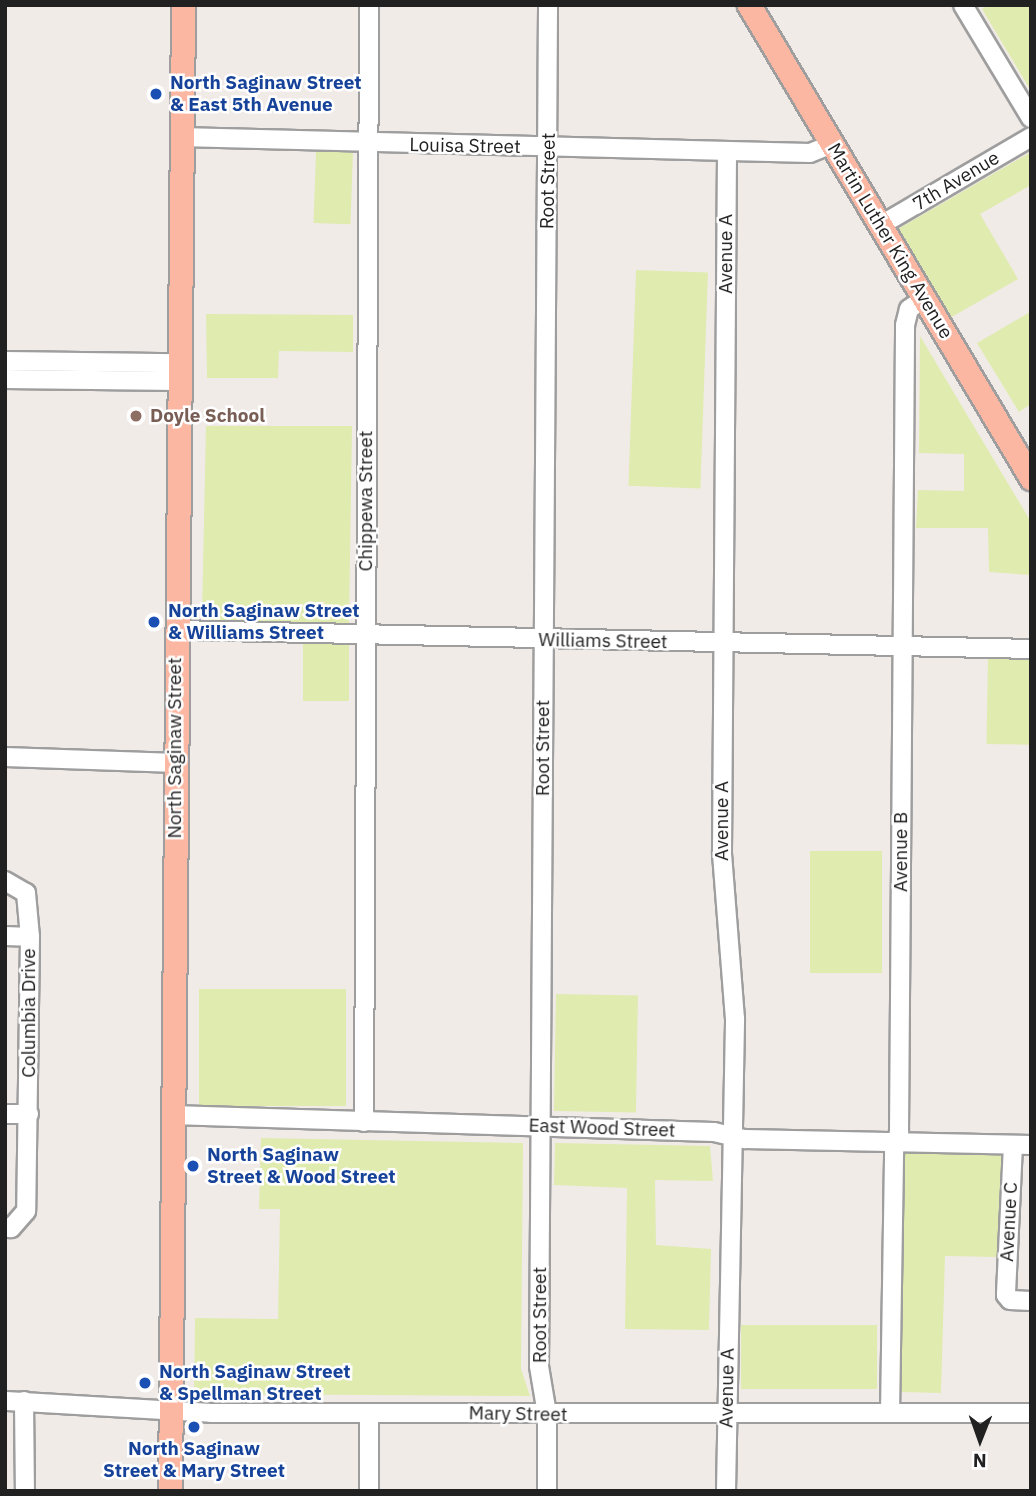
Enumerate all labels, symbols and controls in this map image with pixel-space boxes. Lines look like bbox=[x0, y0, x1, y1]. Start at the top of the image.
place label: North Saginaw Street & East 5th Avenue bbox=[170, 72, 362, 116]
marker: North Saginaw Street & East 5th Avenue bbox=[148, 86, 164, 102]
street label: Root Street bbox=[536, 133, 560, 229]
street label: Louisa Street bbox=[409, 134, 521, 158]
street label: Martin Luther King Avenue bbox=[822, 139, 958, 343]
street label: 7th Avenue bbox=[909, 146, 1003, 216]
street label: Avenue A bbox=[715, 214, 737, 294]
place label: Doyle School bbox=[150, 405, 265, 427]
marker: Doyle School bbox=[128, 408, 144, 424]
street label: Chippewa Street bbox=[355, 431, 377, 571]
place label: North Saginaw Street & Williams Street bbox=[168, 600, 360, 644]
marker: North Saginaw Street & Williams Street bbox=[146, 614, 162, 630]
street label: Williams Street bbox=[538, 628, 668, 654]
street label: North Saginaw Street bbox=[164, 657, 186, 839]
street label: Root Street bbox=[532, 700, 554, 796]
street label: Avenue A bbox=[711, 781, 733, 861]
street label: Avenue B bbox=[890, 812, 912, 892]
street label: Columbia Drive bbox=[18, 948, 40, 1078]
street label: East Wood Street bbox=[528, 1114, 676, 1142]
place label: North Saginaw Street & Wood Street bbox=[207, 1144, 396, 1188]
marker: North Saginaw Street & Wood Street bbox=[185, 1158, 201, 1174]
street label: Avenue C bbox=[996, 1182, 1022, 1262]
street label: Root Street bbox=[529, 1267, 551, 1363]
street label: Avenue A bbox=[715, 1348, 739, 1428]
place label: North Saginaw Street & Spellman Street bbox=[159, 1361, 351, 1405]
marker: North Saginaw Street & Spellman Street bbox=[137, 1375, 153, 1391]
street label: Mary Street bbox=[468, 1402, 568, 1426]
north arrow bbox=[945, 1405, 1015, 1475]
marker: North Saginaw Street & Mary Street bbox=[186, 1419, 202, 1435]
place label: North Saginaw Street & Mary Street bbox=[103, 1438, 285, 1482]
text: N bbox=[973, 1449, 987, 1473]

